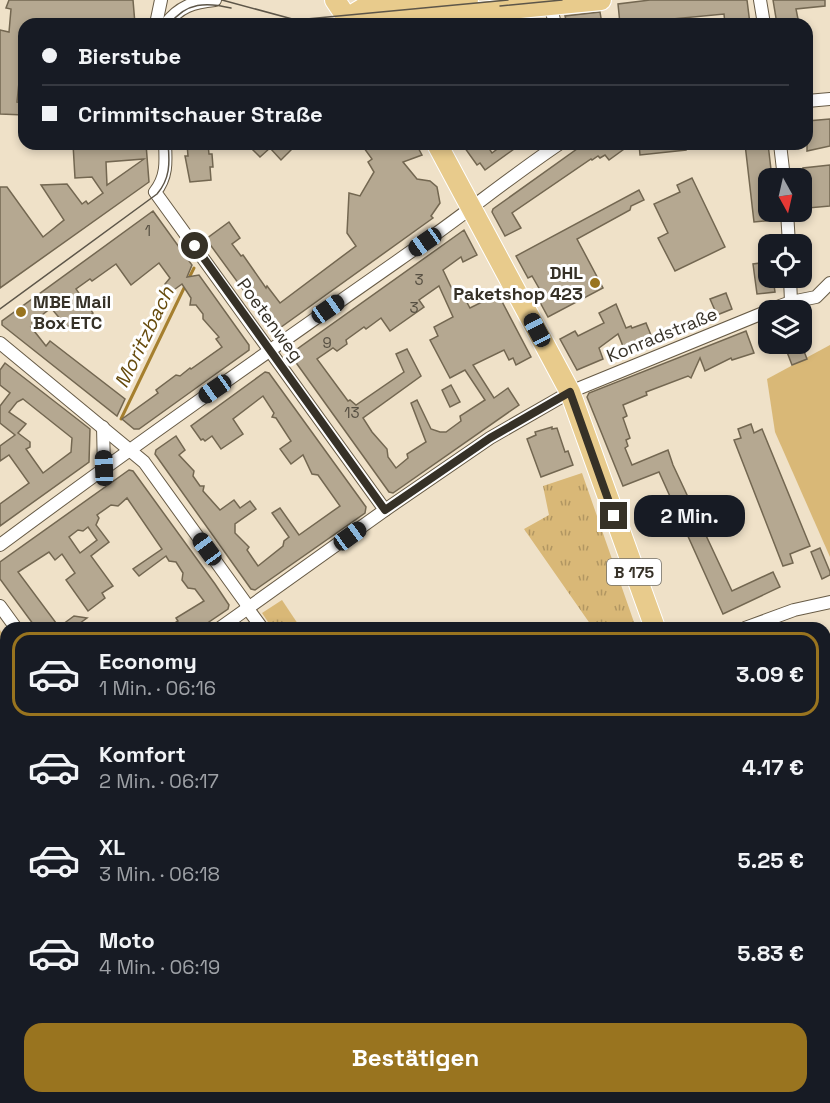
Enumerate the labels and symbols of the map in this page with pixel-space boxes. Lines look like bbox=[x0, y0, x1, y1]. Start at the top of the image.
north arrow bbox=[758, 168, 812, 222]
house number: 1 bbox=[145, 221, 151, 240]
car bbox=[405, 224, 445, 260]
route start bbox=[181, 232, 208, 259]
place label: DHL Paketshop 423 bbox=[453, 261, 583, 305]
house number: 3 bbox=[414, 270, 424, 289]
street label: Poetenweg bbox=[232, 273, 309, 366]
marker: DHL Paketshop 423 bbox=[588, 276, 602, 290]
water label: Moritzbach bbox=[108, 281, 180, 392]
place label: MBE Mail Box ETC bbox=[33, 290, 111, 334]
car bbox=[308, 291, 348, 327]
house number: 3 bbox=[409, 298, 419, 317]
street label: Konradstraße bbox=[603, 302, 721, 367]
marker: MBE Mail Box ETC bbox=[14, 305, 28, 319]
car bbox=[521, 310, 553, 350]
house number: 9 bbox=[322, 333, 332, 352]
car bbox=[195, 371, 235, 407]
house number: 13 bbox=[344, 403, 360, 422]
car bbox=[94, 450, 114, 486]
callout: 2 Min. bbox=[635, 495, 746, 537]
route end bbox=[600, 502, 627, 529]
car bbox=[330, 518, 370, 554]
car bbox=[189, 529, 225, 569]
road number: B 175 bbox=[607, 559, 661, 585]

